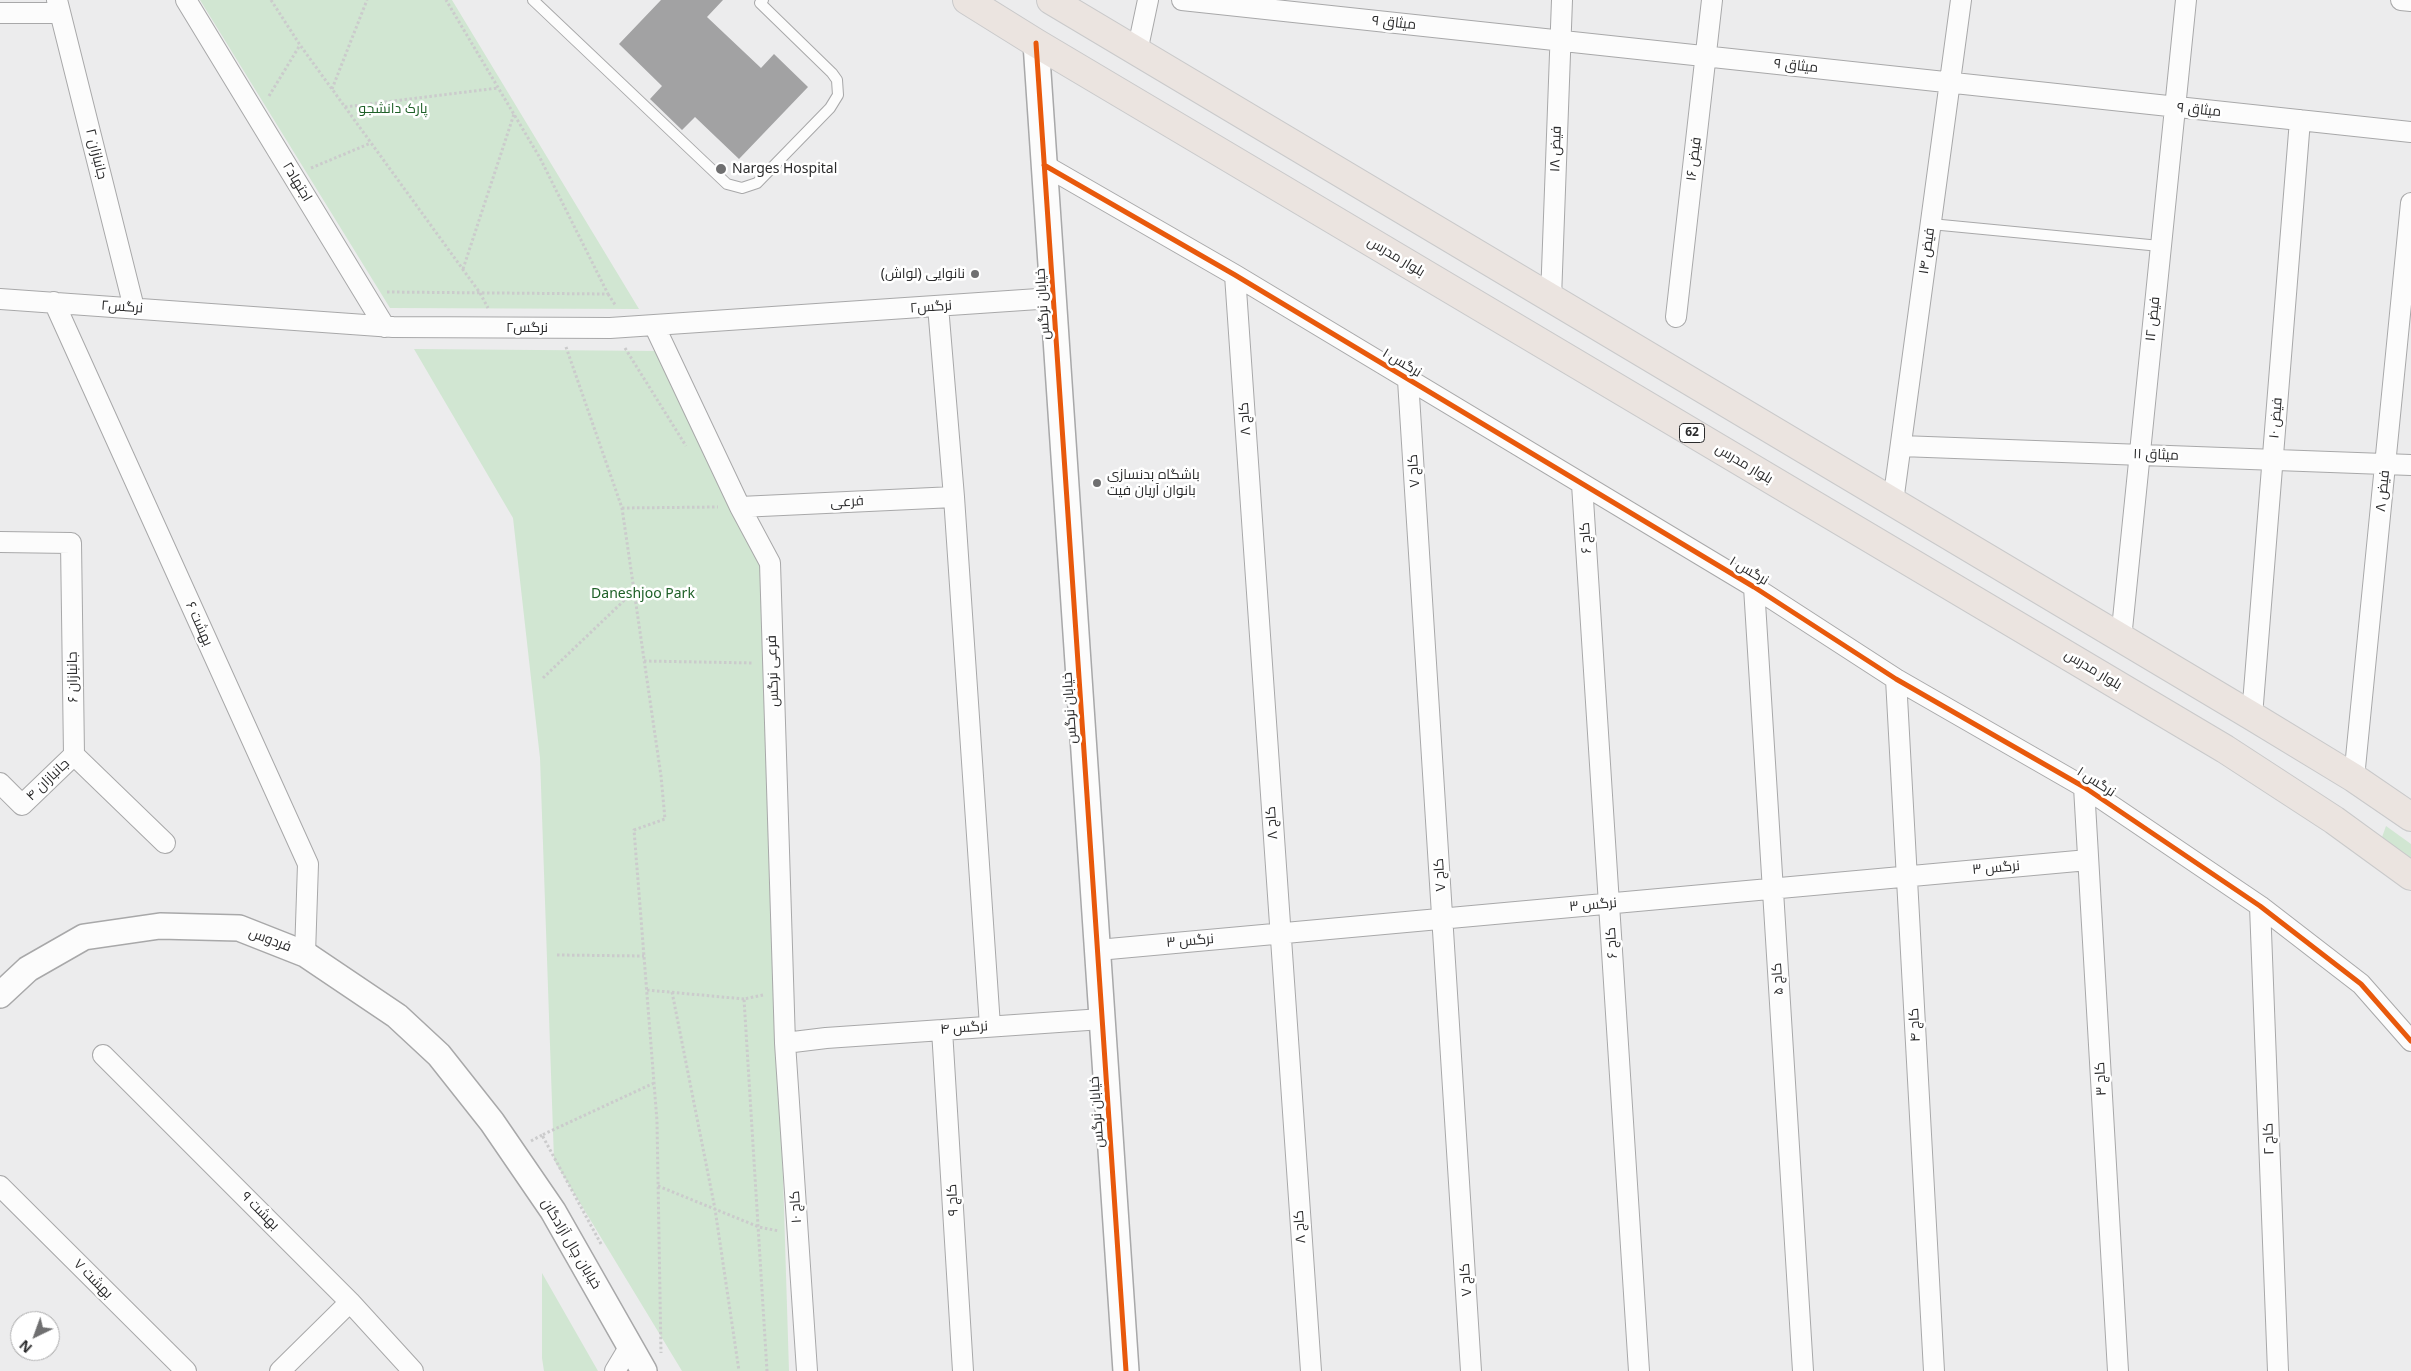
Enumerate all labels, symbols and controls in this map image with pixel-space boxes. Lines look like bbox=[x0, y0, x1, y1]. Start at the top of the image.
street label: میثاق ۹ bbox=[1371, 12, 1417, 34]
street label: میثاق ۹ bbox=[1773, 55, 1819, 77]
street label: میثاق ۹ bbox=[2176, 99, 2222, 121]
park label: پارک دانشجو bbox=[358, 101, 428, 117]
street label: فیض ۱۸ bbox=[1547, 125, 1565, 173]
street label: جانبازان ۲ bbox=[82, 127, 110, 181]
street label: فیض ۱۶ bbox=[1683, 136, 1705, 182]
street label: اجتهاد۲ bbox=[279, 159, 315, 205]
place label: Narges Hospital bbox=[732, 161, 837, 177]
marker: Narges Hospital bbox=[714, 162, 728, 176]
street label: فیض ۱۴ bbox=[1915, 227, 1939, 275]
street label: بلوار مدرس bbox=[1364, 233, 1428, 281]
place label: نانوایی (لواش) bbox=[881, 266, 965, 282]
marker: نانوایی (لواش) bbox=[969, 268, 981, 280]
street label: خیابان نرگس bbox=[1032, 268, 1054, 340]
street label: فیض ۱۲ bbox=[2142, 296, 2164, 342]
street label: نرگس۲ bbox=[100, 297, 144, 317]
street label: نرگس۲ bbox=[909, 297, 953, 317]
street label: نرگس۲ bbox=[506, 320, 548, 336]
street label: نرگس ۱ bbox=[1379, 345, 1425, 381]
street label: فیض ۱۰ bbox=[2266, 397, 2286, 439]
street label: کاج ۸ bbox=[1235, 402, 1255, 436]
road number: 62 bbox=[1680, 423, 1704, 442]
street label: بلوار مدرس bbox=[1712, 440, 1776, 488]
street label: میثاق ۱۱ bbox=[2133, 446, 2179, 464]
street label: کاج ۷ bbox=[1404, 454, 1424, 488]
place label: باشگاه بدنسازی بانوان آریان فیت bbox=[1107, 467, 1200, 500]
street label: فیض ۸ bbox=[2372, 469, 2394, 513]
marker: باشگاه بدنسازی بانوان آریان فیت bbox=[1091, 477, 1103, 489]
street label: فرعی bbox=[830, 493, 864, 511]
street label: کاج ۶ bbox=[1577, 522, 1595, 554]
street label: نرگس ۱ bbox=[1726, 553, 1772, 589]
park label: Daneshjoo Park bbox=[591, 586, 695, 602]
street label: بهشت ۶ bbox=[182, 599, 216, 649]
street label: فرعی نرگس bbox=[763, 635, 783, 707]
street label: بلوار مدرس bbox=[2061, 646, 2125, 694]
street label: جانبازان ۶ bbox=[64, 651, 82, 703]
street label: خیابان نرگس bbox=[1059, 672, 1081, 744]
street label: جانبازان ۴ bbox=[23, 755, 73, 805]
street label: نرگس ۱ bbox=[2073, 763, 2119, 801]
street label: کاج ۸ bbox=[1262, 806, 1282, 840]
street label: کاج ۷ bbox=[1430, 858, 1450, 892]
street label: نرگس ۳ bbox=[1971, 858, 2021, 878]
street label: نرگس ۳ bbox=[1568, 895, 1618, 915]
street label: فردوس bbox=[246, 924, 294, 956]
street label: کاج ۶ bbox=[1603, 927, 1621, 959]
street label: نرگس ۳ bbox=[1165, 931, 1215, 951]
street label: کاج ۵ bbox=[1768, 962, 1788, 996]
street label: کاج ۴ bbox=[1906, 1008, 1924, 1042]
street label: نرگس ۴ bbox=[940, 1018, 988, 1038]
street label: کاج ۳ bbox=[2092, 1062, 2110, 1096]
street label: خیابان نرگس bbox=[1086, 1076, 1108, 1148]
street label: کاج ۲ bbox=[2260, 1123, 2278, 1155]
street label: کاج ۹ bbox=[944, 1184, 962, 1216]
street label: بهشت ۹ bbox=[237, 1188, 283, 1234]
street label: کاج ۱۰ bbox=[786, 1190, 806, 1224]
street label: خیابان چال آزادگان bbox=[537, 1196, 605, 1292]
street label: کاج ۸ bbox=[1290, 1210, 1310, 1244]
street label: بهشت ۷ bbox=[70, 1256, 116, 1302]
street label: کاج ۷ bbox=[1456, 1263, 1476, 1297]
north arrow bbox=[10, 1311, 60, 1361]
text: N bbox=[15, 1336, 36, 1358]

